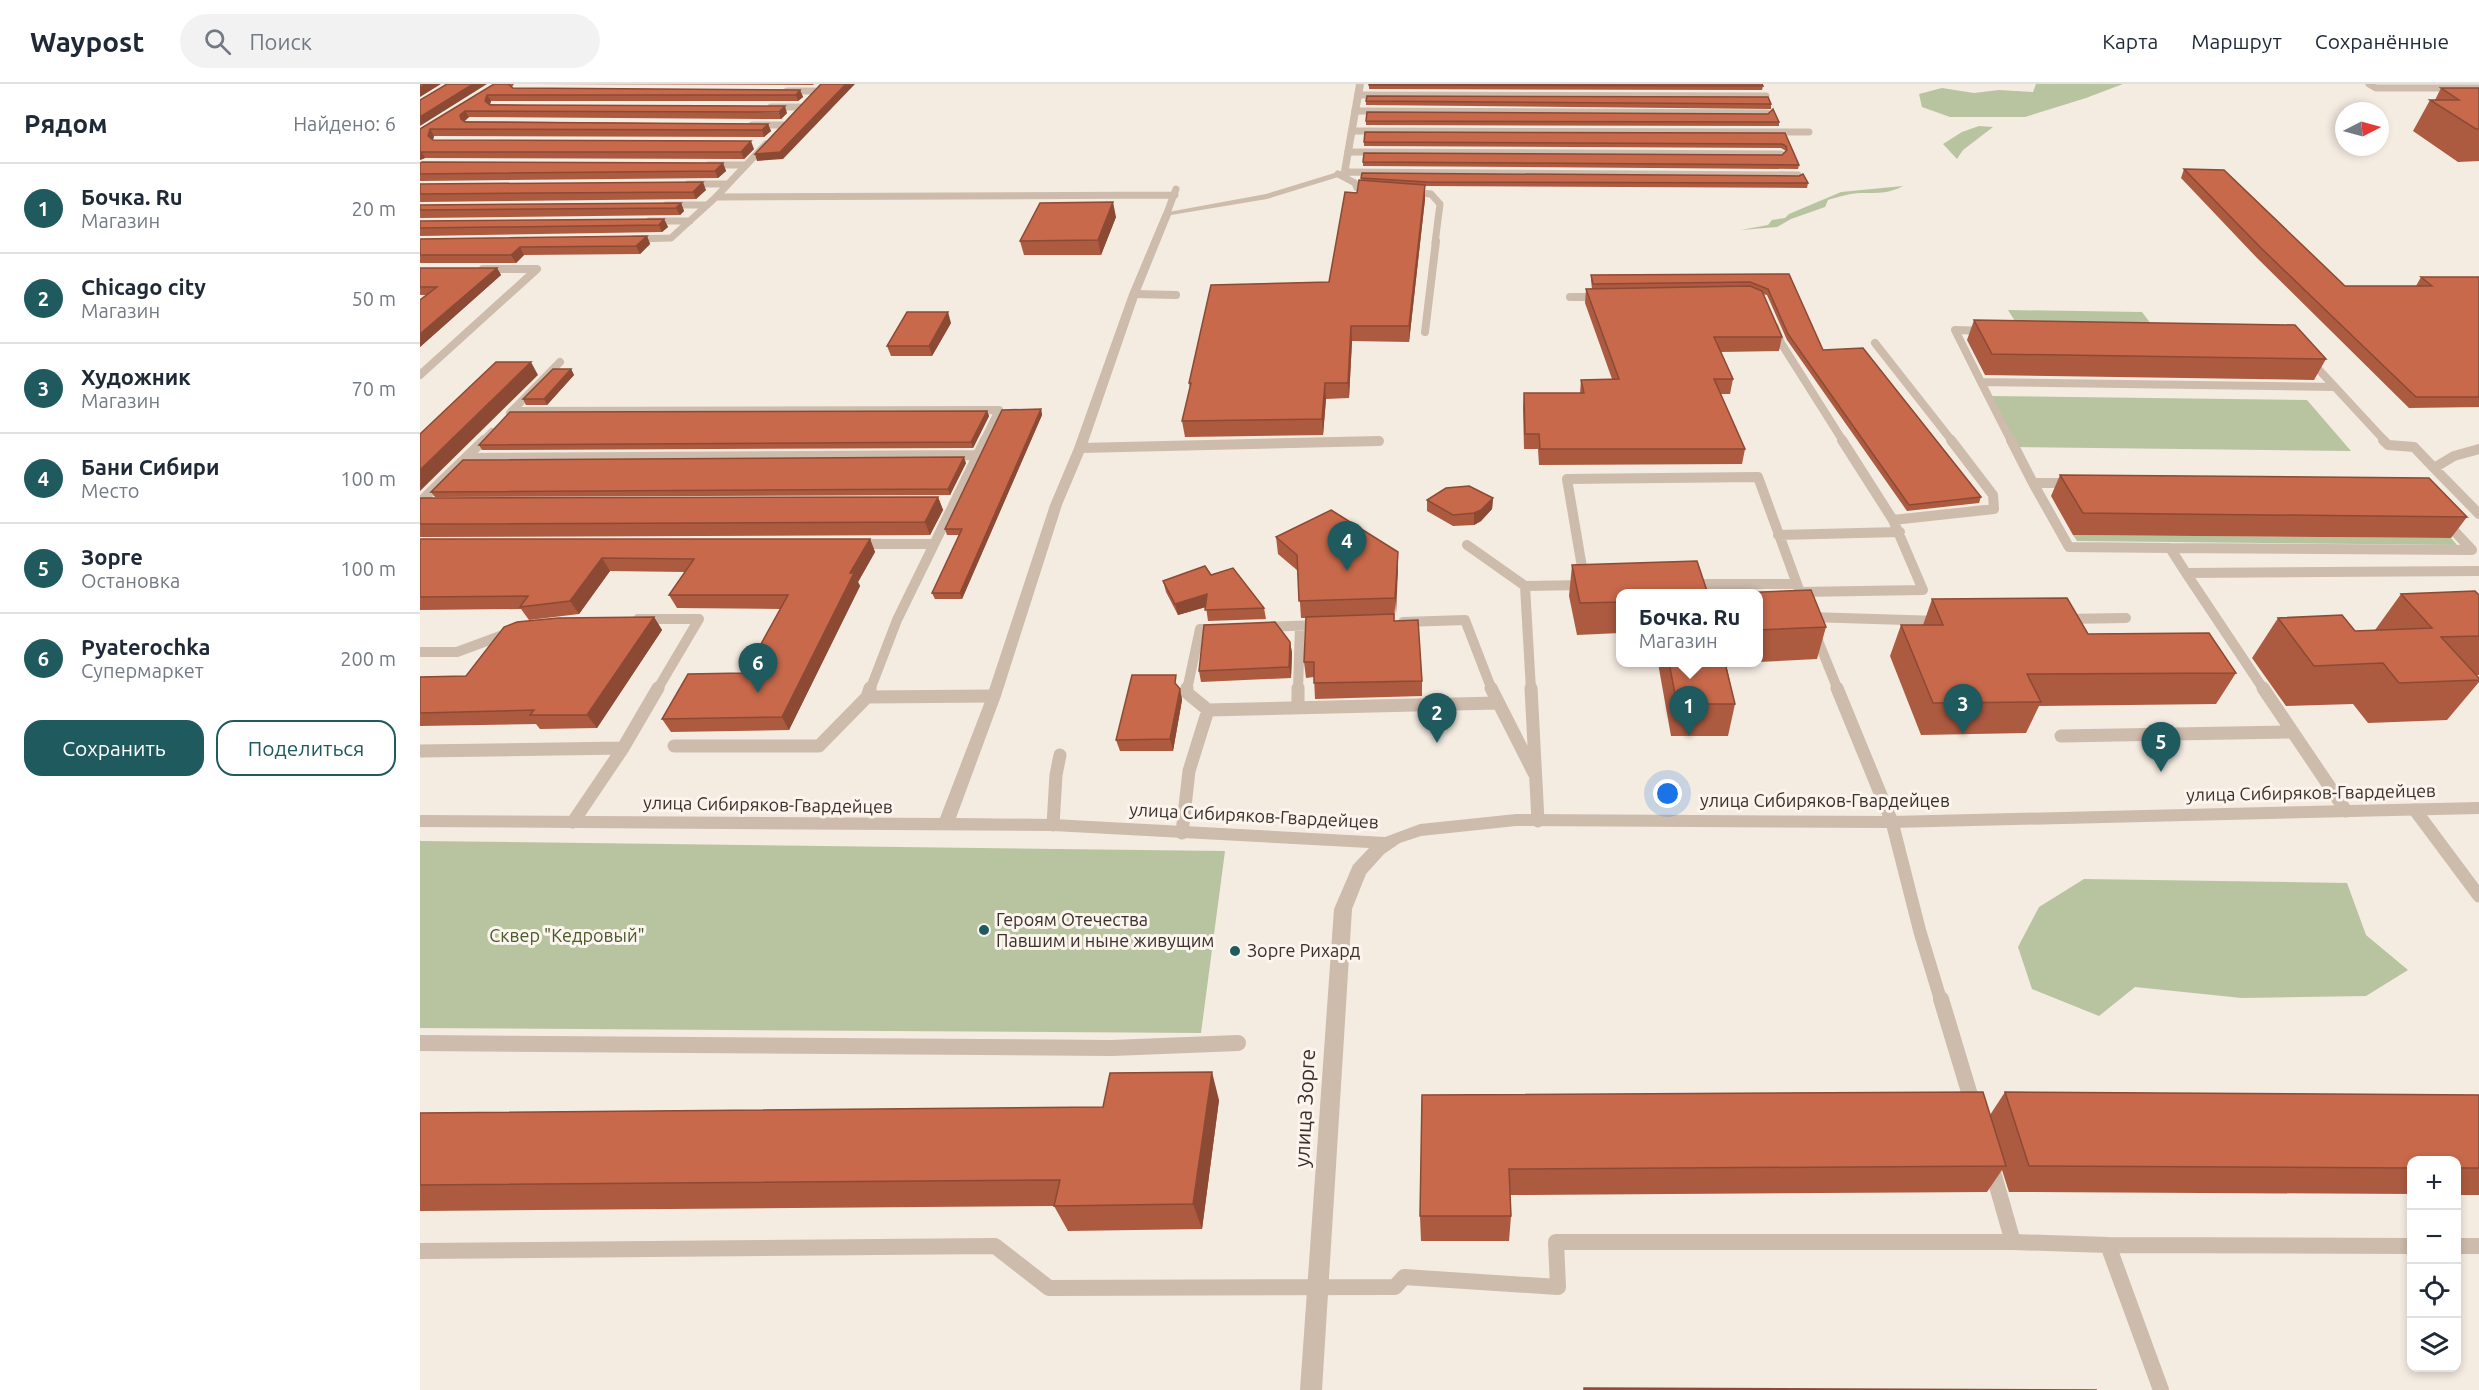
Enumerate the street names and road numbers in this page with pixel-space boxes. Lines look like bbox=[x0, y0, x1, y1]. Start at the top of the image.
street label: улица Сибиряков-Гвардейцев bbox=[2186, 780, 2436, 804]
street label: улица Сибиряков-Гвардейцев bbox=[1700, 790, 1950, 810]
street label: улица Сибиряков-Гвардейцев bbox=[643, 792, 893, 816]
street label: улица Сибиряков-Гвардейцев bbox=[1129, 798, 1379, 832]
street label: улица Зорге bbox=[1289, 1048, 1319, 1168]

